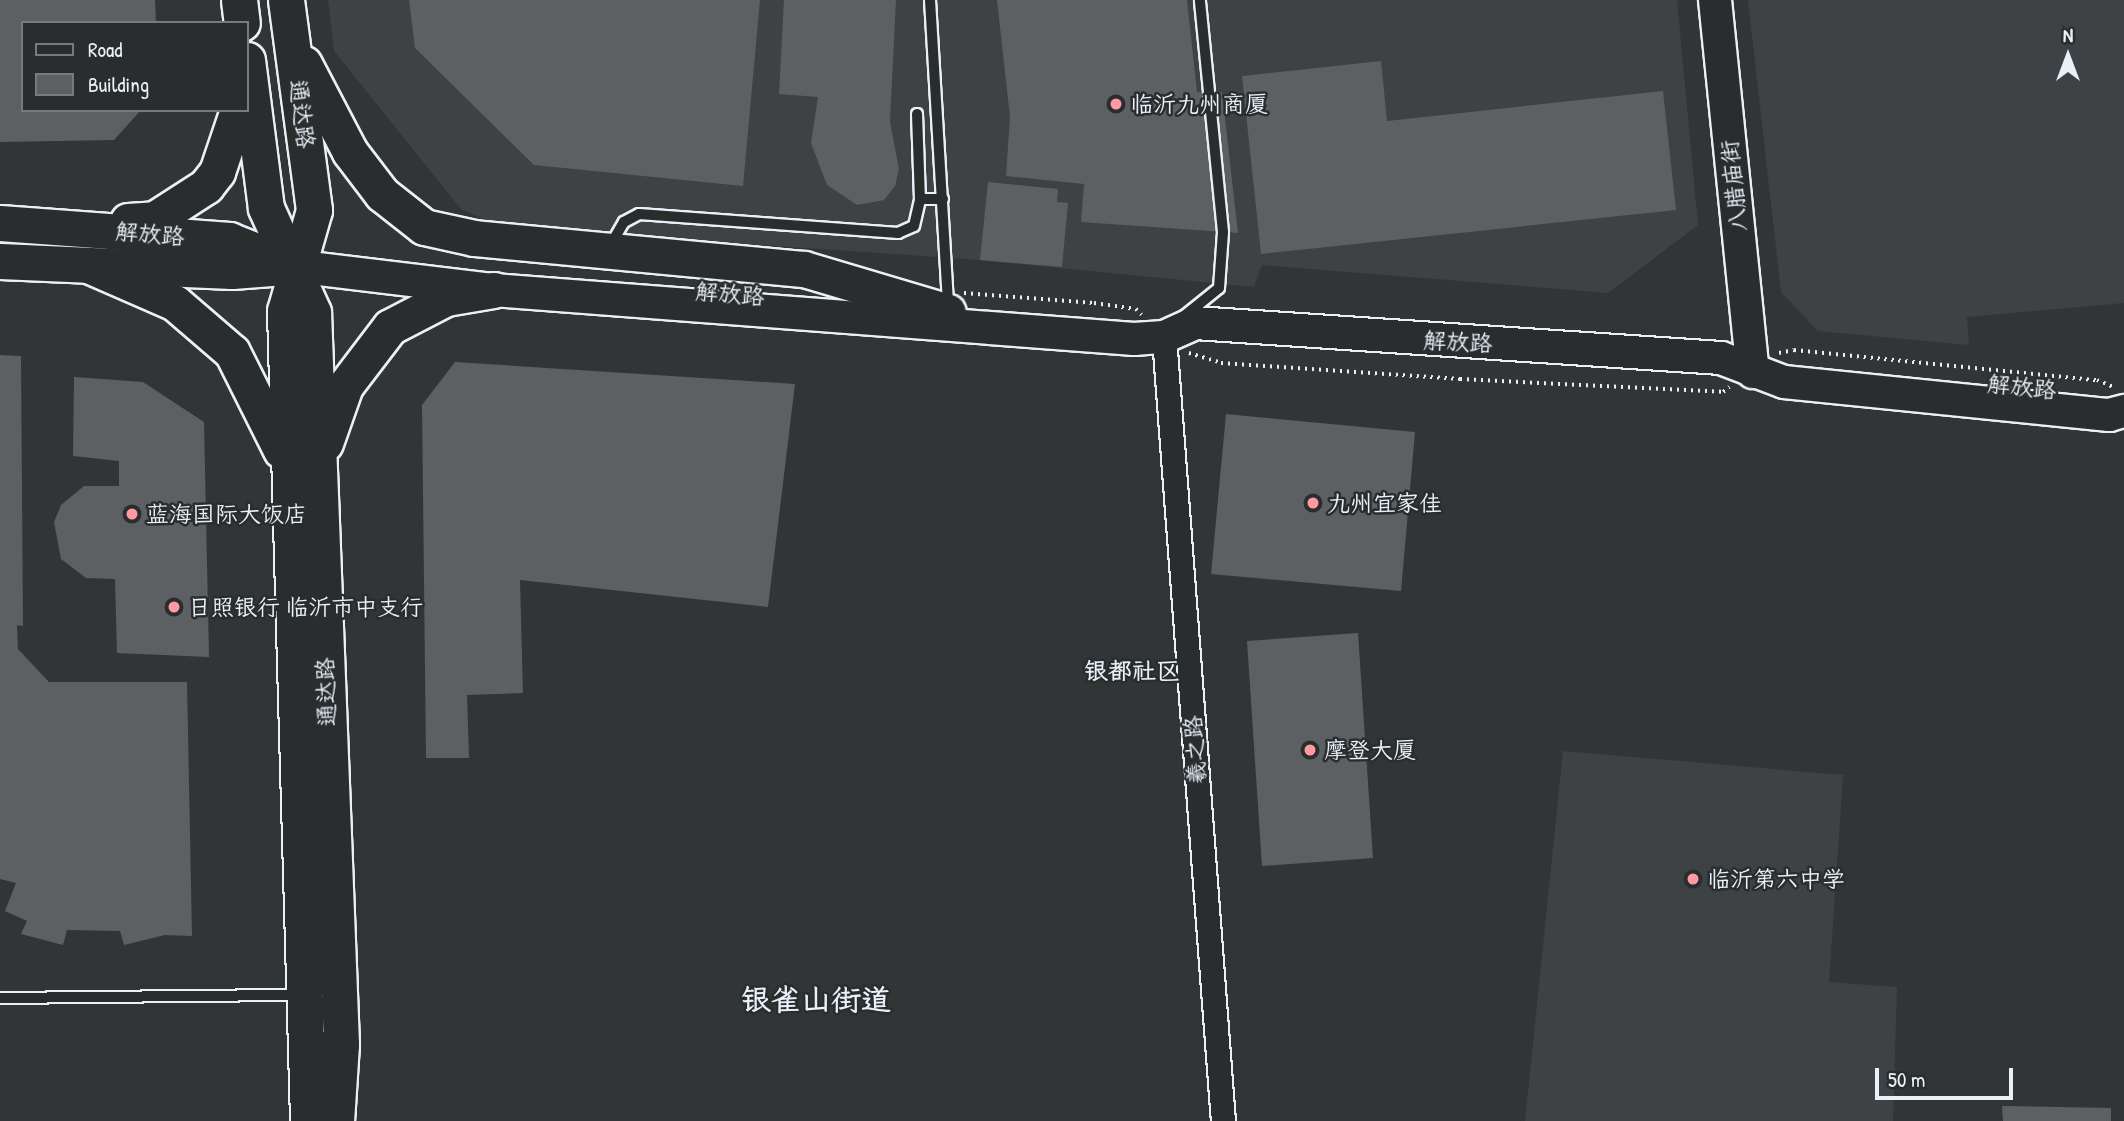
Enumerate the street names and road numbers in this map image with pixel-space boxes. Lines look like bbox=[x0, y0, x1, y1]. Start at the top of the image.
street label: 通达路 bbox=[284, 78, 320, 150]
street label: 八腊庙街 bbox=[1715, 139, 1753, 233]
street label: 解放路 bbox=[114, 217, 186, 251]
street label: 解放路 bbox=[694, 277, 766, 311]
street label: 解放路 bbox=[1423, 326, 1493, 358]
street label: 解放路 bbox=[1986, 370, 2058, 404]
street label: 通达路 bbox=[311, 657, 341, 727]
street label: 羲之路 bbox=[1179, 715, 1211, 785]

